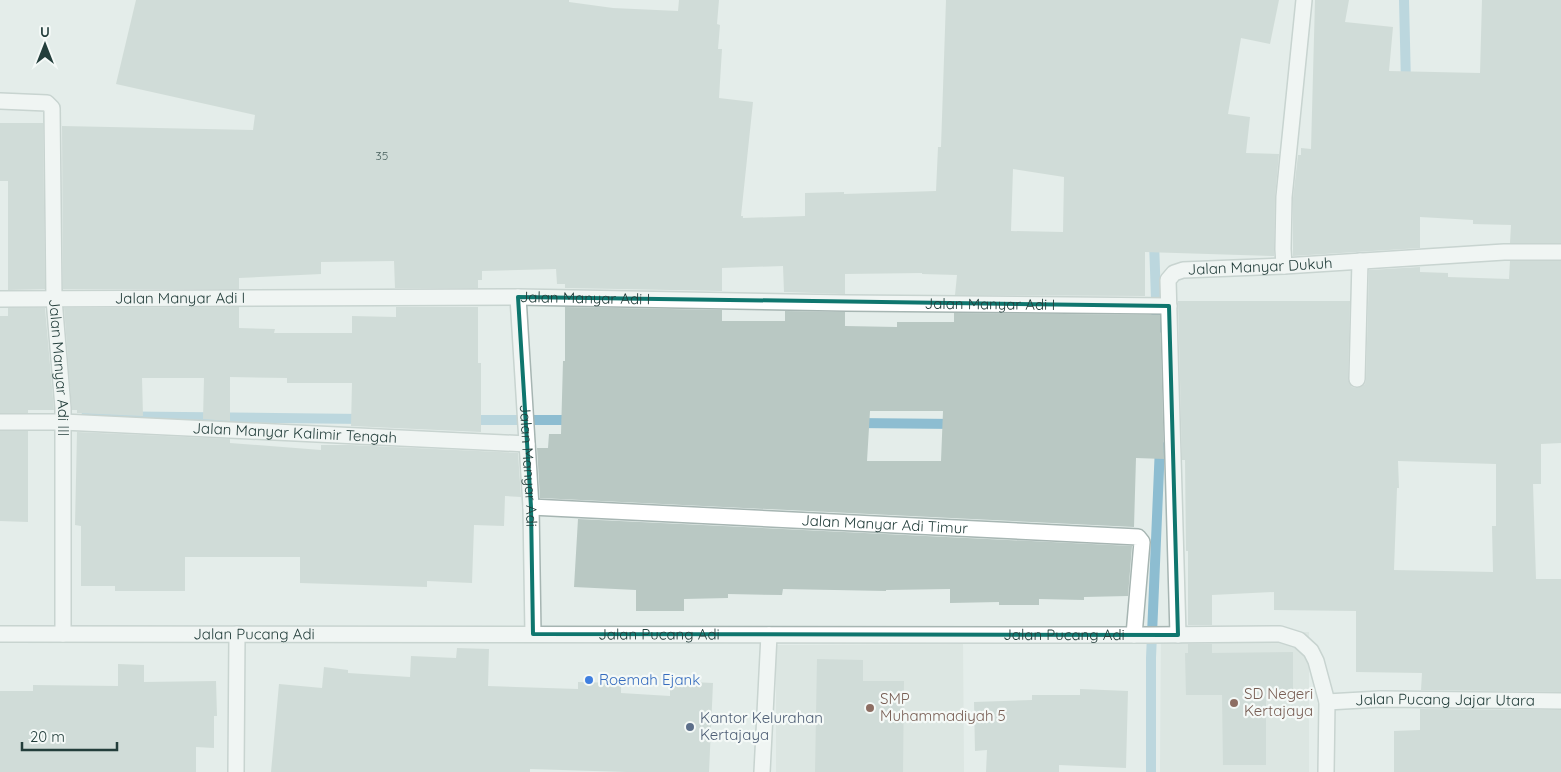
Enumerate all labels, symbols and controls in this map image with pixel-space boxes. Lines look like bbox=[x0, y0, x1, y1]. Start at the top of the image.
north arrow bbox=[20, 20, 70, 70]
text: U bbox=[40, 23, 50, 41]
house number: 35 bbox=[376, 148, 388, 163]
street label: Jalan Manyar Dukuh bbox=[1187, 253, 1333, 279]
street label: Jalan Manyar Adi I bbox=[520, 287, 650, 308]
street label: Jalan Manyar Adi I bbox=[115, 288, 245, 308]
street label: Jalan Manyar Adi I bbox=[925, 294, 1055, 314]
street label: Jalan Manyar Adi III bbox=[45, 298, 73, 437]
street label: Jalan Manyar Adi bbox=[516, 404, 541, 527]
street label: Jalan Manyar Kalimir Tengah bbox=[192, 418, 397, 447]
street label: Jalan Manyar Adi Timur bbox=[801, 510, 969, 538]
street label: Jalan Pucang Adi bbox=[193, 624, 315, 643]
street label: Jalan Pucang Adi bbox=[598, 625, 720, 644]
street label: Jalan Pucang Adi bbox=[1003, 625, 1125, 644]
place label: Roemah Ejank bbox=[599, 670, 700, 689]
marker: Roemah Ejank bbox=[583, 674, 595, 686]
place label: SD Negeri Kertajaya bbox=[1244, 684, 1313, 720]
place label: SMP Muhammadiyah 5 bbox=[880, 689, 1006, 725]
street label: Jalan Pucang Jajar Utara bbox=[1354, 689, 1535, 710]
marker: SD Negeri Kertajaya bbox=[1228, 697, 1240, 709]
marker: SMP Muhammadiyah 5 bbox=[864, 702, 876, 714]
place label: Kantor Kelurahan Kertajaya bbox=[700, 708, 823, 744]
scale bar bbox=[22, 720, 118, 752]
marker: Kantor Kelurahan Kertajaya bbox=[684, 721, 696, 733]
text: 20 m bbox=[30, 727, 65, 746]

